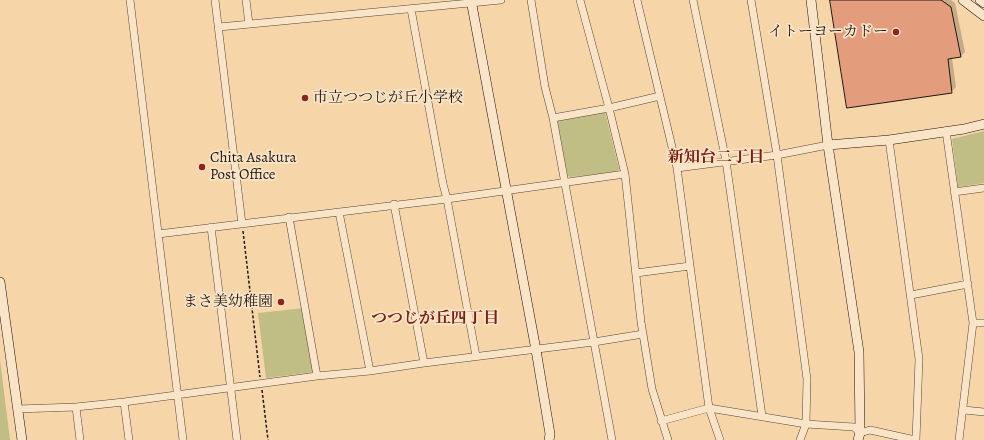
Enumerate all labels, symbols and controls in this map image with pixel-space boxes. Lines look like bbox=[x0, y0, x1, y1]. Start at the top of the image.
place label: イトーヨーカドー bbox=[768, 23, 888, 41]
marker: イトーヨーカドー bbox=[891, 27, 901, 37]
place label: 市立つつじが丘小学校 bbox=[313, 89, 463, 107]
marker: 市立つつじが丘小学校 bbox=[300, 93, 310, 103]
district label: 新知台二丁目 bbox=[668, 148, 764, 168]
place label: Chita Asakura Post Office bbox=[210, 149, 296, 184]
marker: Chita Asakura Post Office bbox=[197, 162, 207, 172]
place label: まさ美幼稚園 bbox=[183, 293, 273, 311]
marker: まさ美幼稚園 bbox=[276, 297, 286, 307]
district label: つつじが丘四丁目 bbox=[371, 309, 499, 329]

